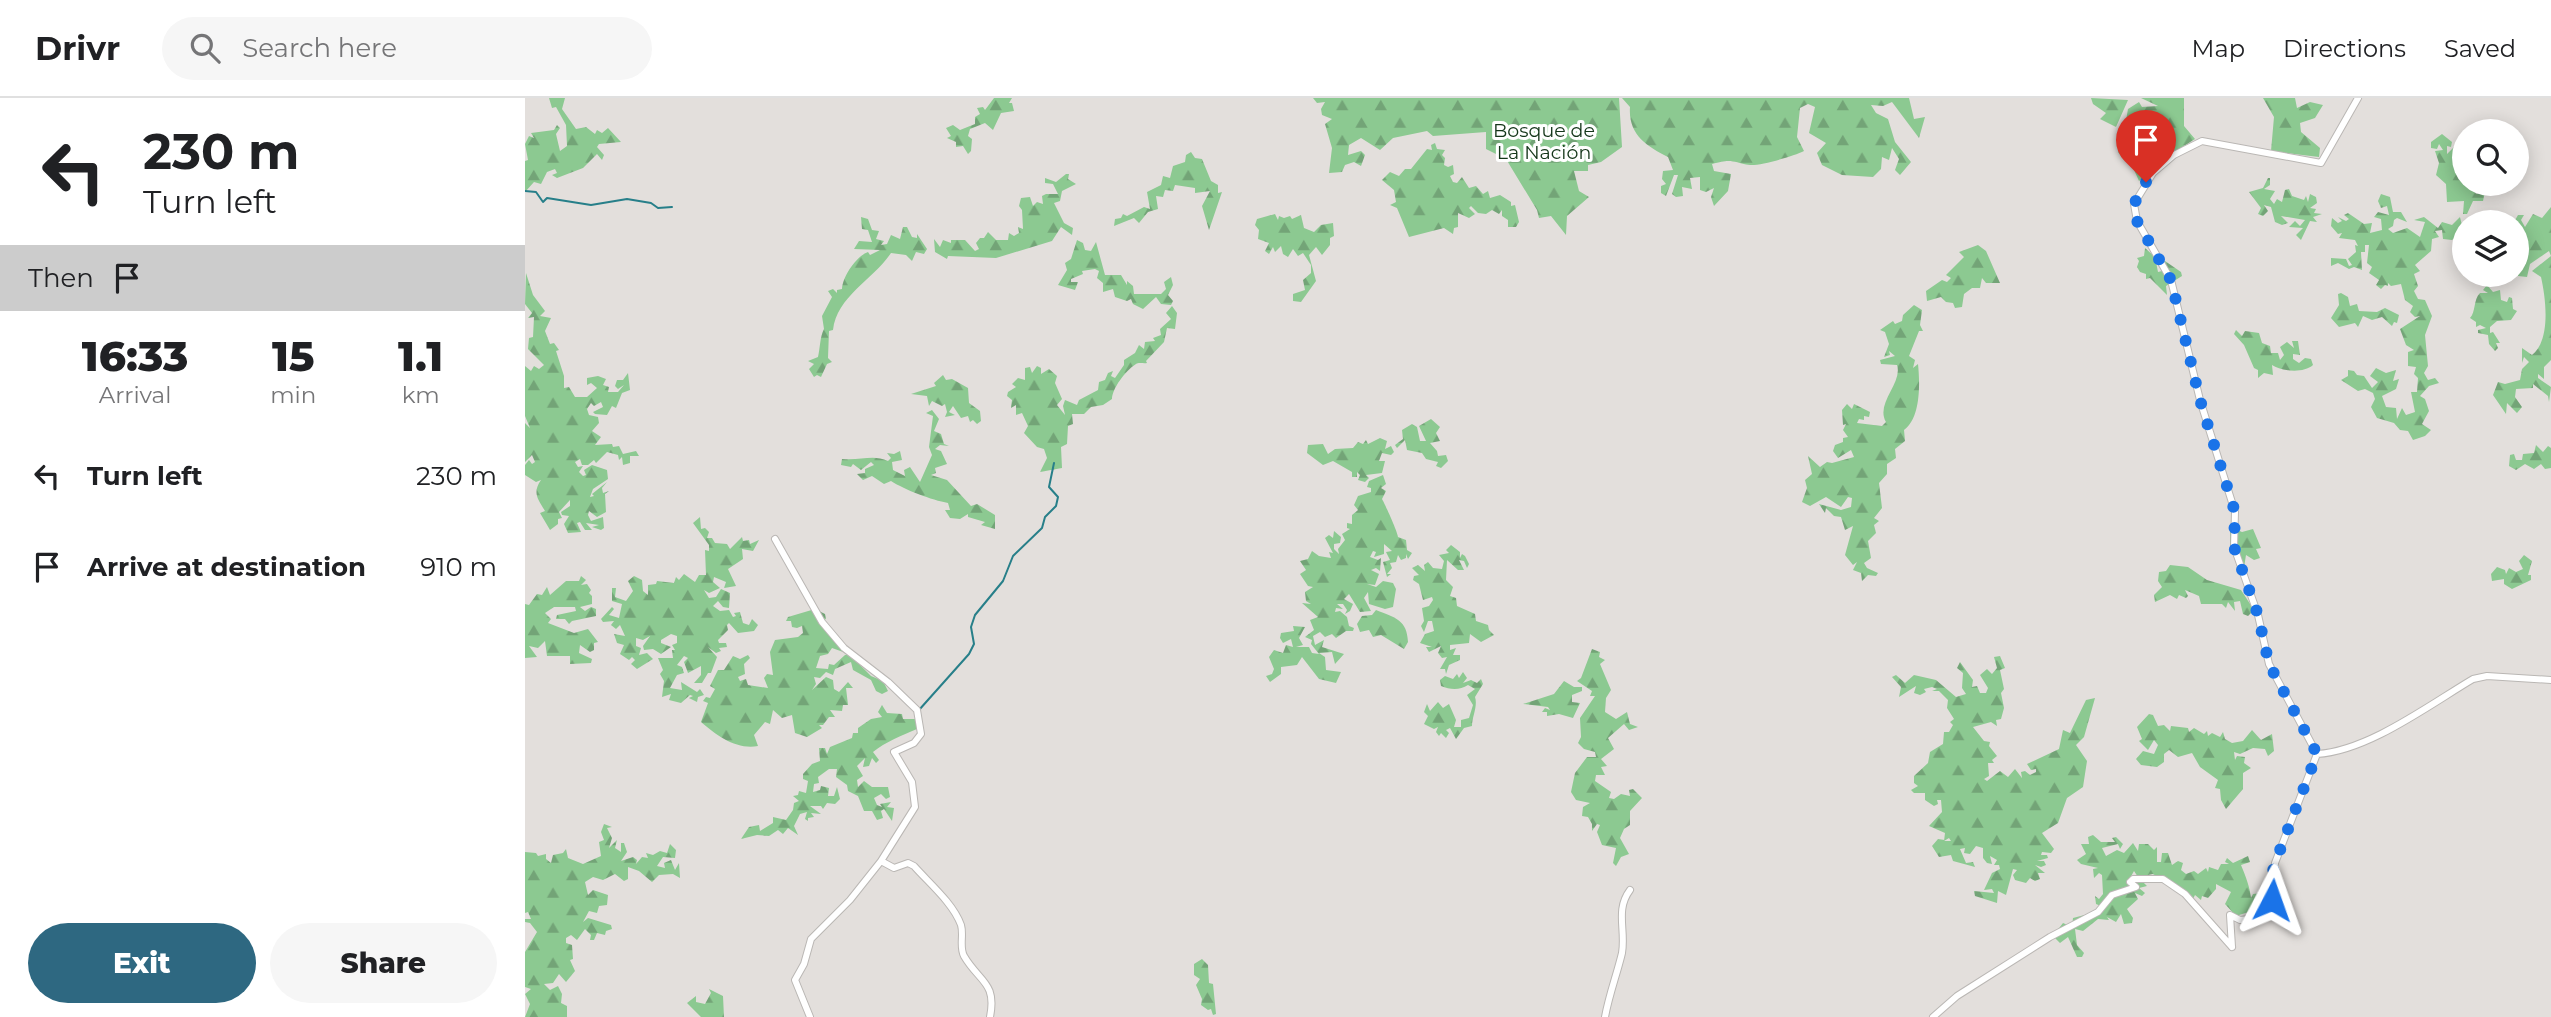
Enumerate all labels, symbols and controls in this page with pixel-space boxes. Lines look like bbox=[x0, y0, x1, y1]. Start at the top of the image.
search box bbox=[162, 17, 652, 80]
text: Drivr bbox=[35, 28, 120, 68]
icon: search bbox=[186, 29, 224, 67]
text: Search here bbox=[242, 32, 397, 64]
text: Map bbox=[2192, 34, 2245, 63]
text: Directions bbox=[2283, 34, 2406, 63]
text: Saved bbox=[2444, 34, 2516, 63]
pin bbox=[2116, 110, 2176, 182]
park label: Bosque de La Nación bbox=[1493, 119, 1595, 164]
map controls bbox=[2452, 119, 2529, 287]
button: search bbox=[2452, 119, 2529, 196]
icon: arrive bbox=[2127, 121, 2165, 159]
text: 230 m bbox=[143, 122, 299, 181]
icon: left bbox=[28, 126, 119, 217]
text: Turn left bbox=[143, 182, 277, 221]
button: layers bbox=[2452, 210, 2529, 287]
icon: arrive bbox=[108, 259, 146, 297]
text: Then bbox=[28, 262, 94, 294]
text: 16:33 bbox=[82, 330, 188, 382]
text: 15 bbox=[272, 330, 314, 382]
text: 1.1 bbox=[398, 330, 443, 382]
text: Arrival bbox=[99, 381, 171, 409]
text: min bbox=[270, 381, 316, 409]
text: km bbox=[402, 381, 440, 409]
icon: left bbox=[28, 457, 66, 495]
text: Turn left bbox=[87, 460, 203, 492]
text: 230 m bbox=[416, 460, 497, 492]
icon: arrive bbox=[28, 548, 66, 586]
text: Arrive at destination bbox=[87, 551, 366, 583]
text: 910 m bbox=[420, 551, 497, 583]
position arrow bbox=[2235, 863, 2309, 937]
button: Exit bbox=[28, 923, 256, 1003]
button: Share bbox=[270, 923, 497, 1003]

